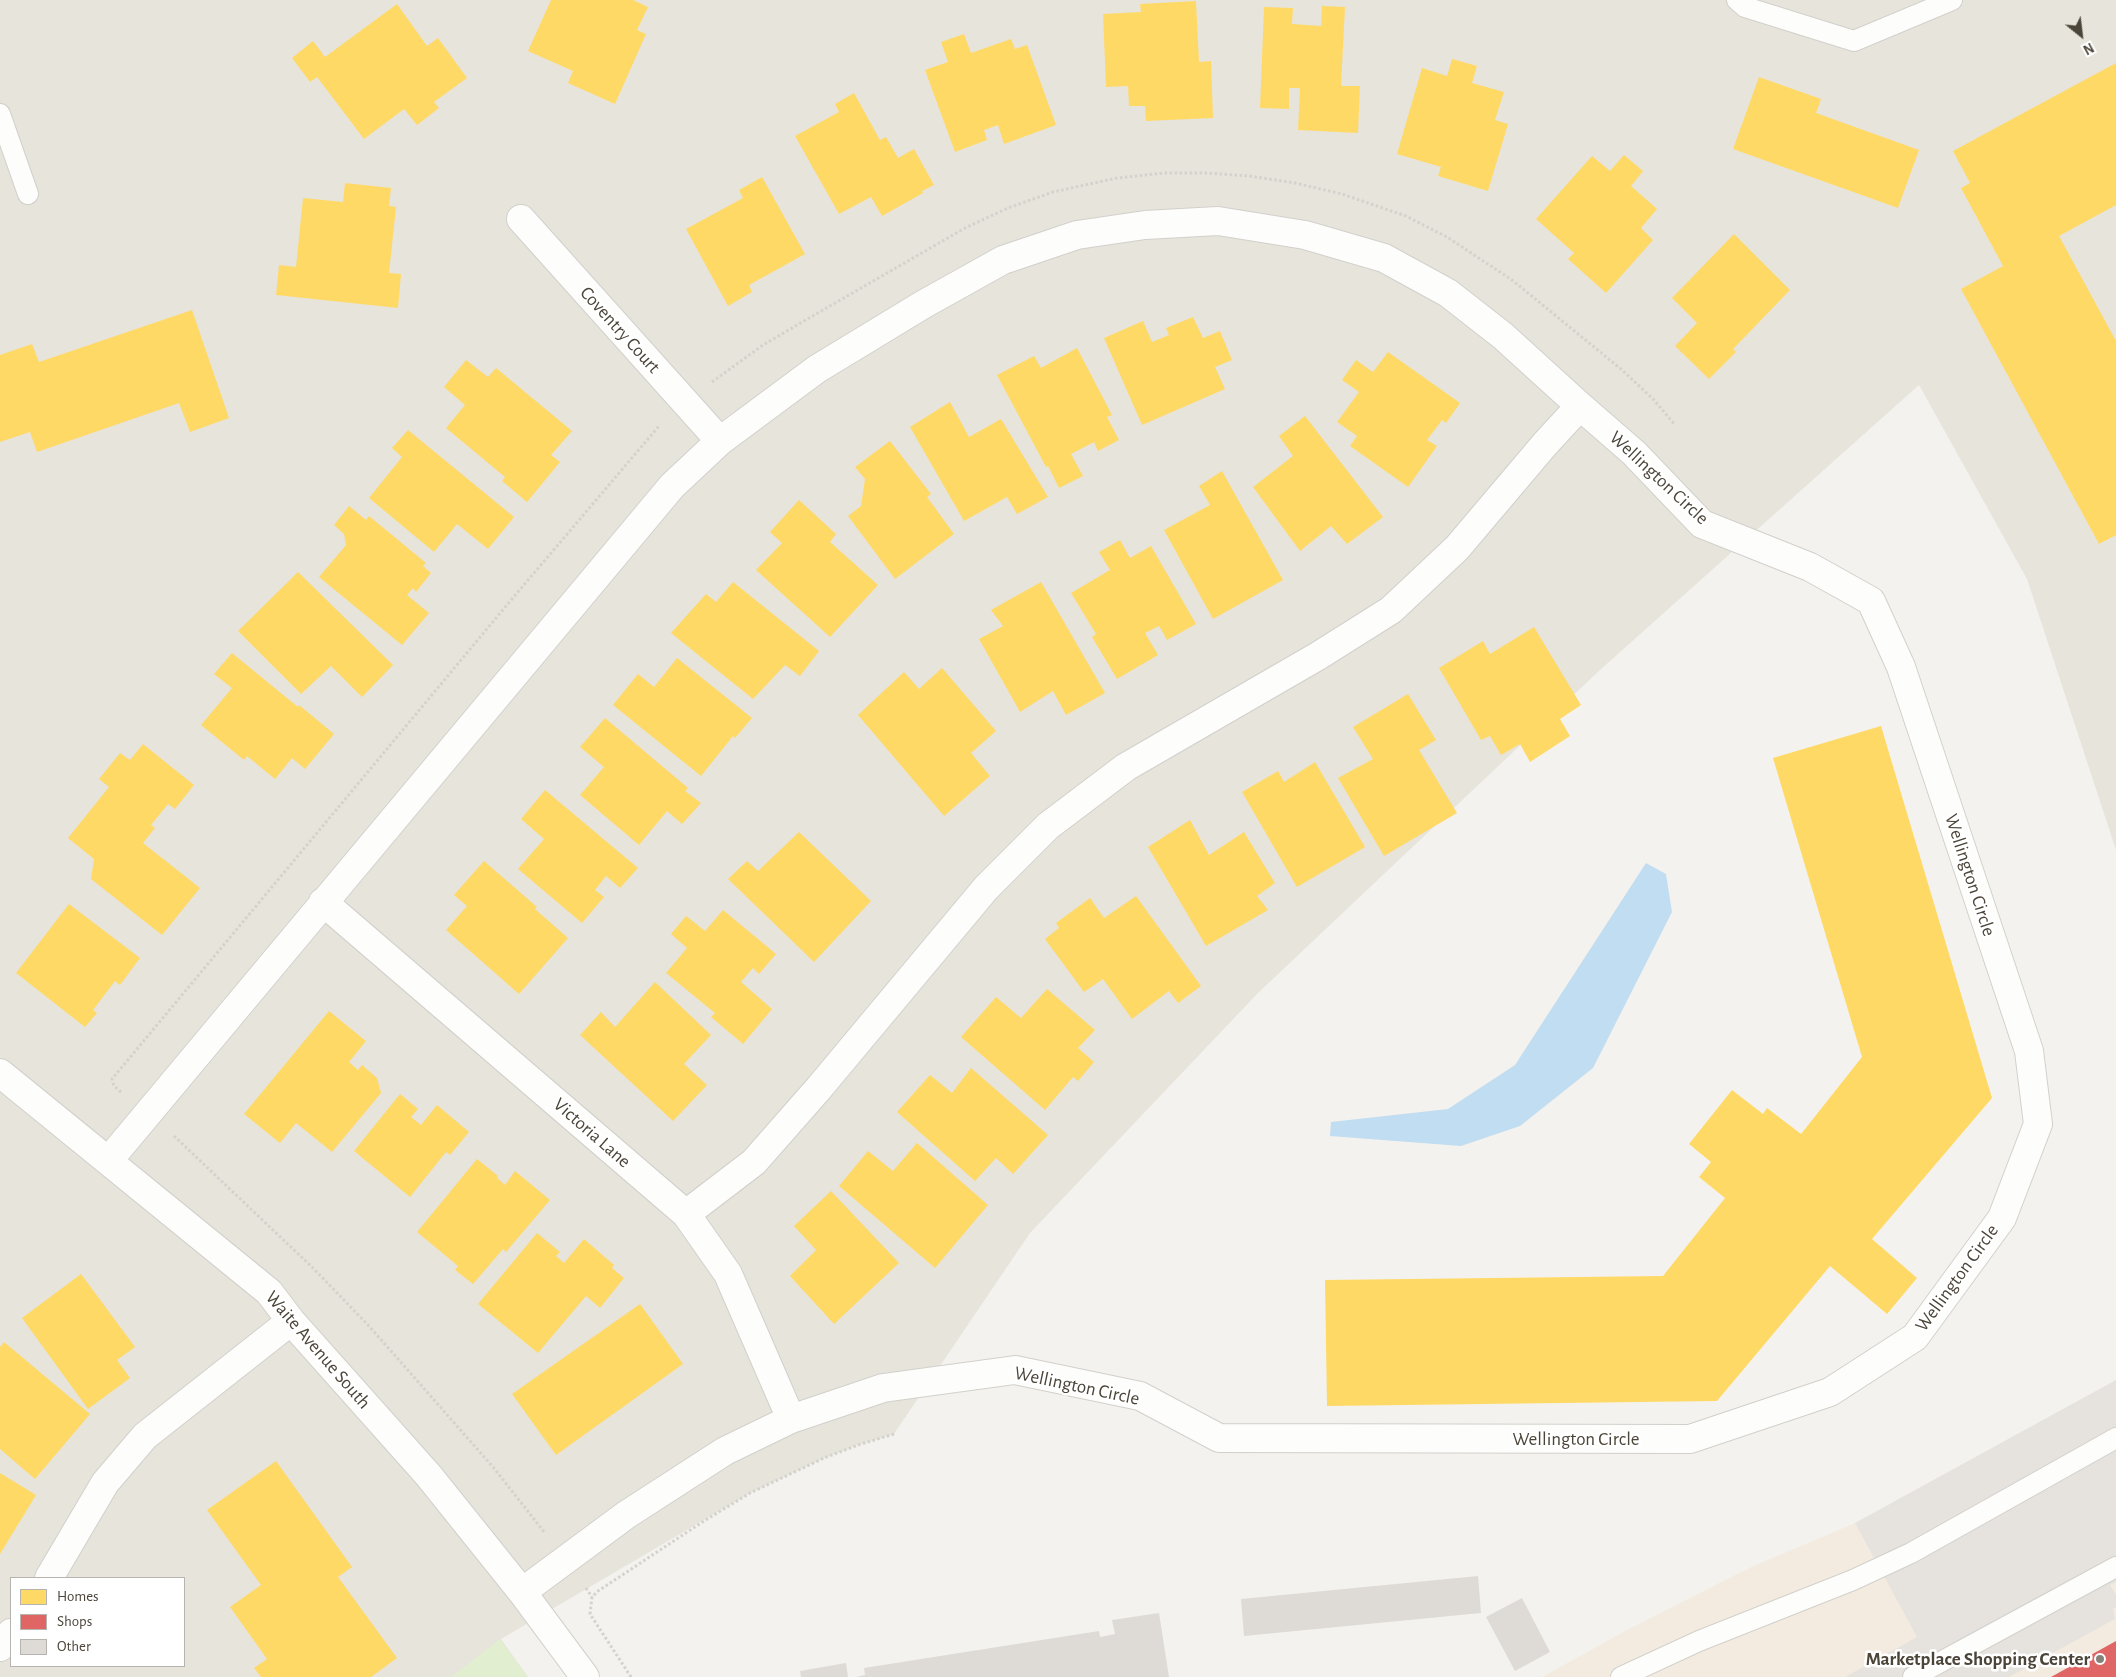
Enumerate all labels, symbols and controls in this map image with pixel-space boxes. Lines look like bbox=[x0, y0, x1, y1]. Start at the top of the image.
north arrow bbox=[2056, 10, 2106, 60]
text: N bbox=[2081, 40, 2096, 57]
street label: Coventry Court bbox=[575, 282, 665, 378]
street label: Wellington Circle bbox=[1605, 426, 1713, 530]
street label: Wellington Circle bbox=[1940, 811, 2000, 939]
street label: Victoria Lane bbox=[549, 1093, 635, 1173]
street label: Wellington Circle bbox=[1910, 1220, 2004, 1336]
street label: Waite Avenue South bbox=[260, 1286, 376, 1414]
street label: Wellington Circle bbox=[1012, 1362, 1142, 1410]
street label: Wellington Circle bbox=[1512, 1428, 1640, 1450]
legend bbox=[10, 1577, 185, 1667]
text: Homes bbox=[57, 1589, 99, 1604]
text: Shops bbox=[57, 1614, 92, 1629]
text: Other bbox=[57, 1639, 91, 1654]
place label: Marketplace Shopping Center bbox=[1866, 1648, 2090, 1670]
marker: Marketplace Shopping Center bbox=[2094, 1653, 2106, 1665]

